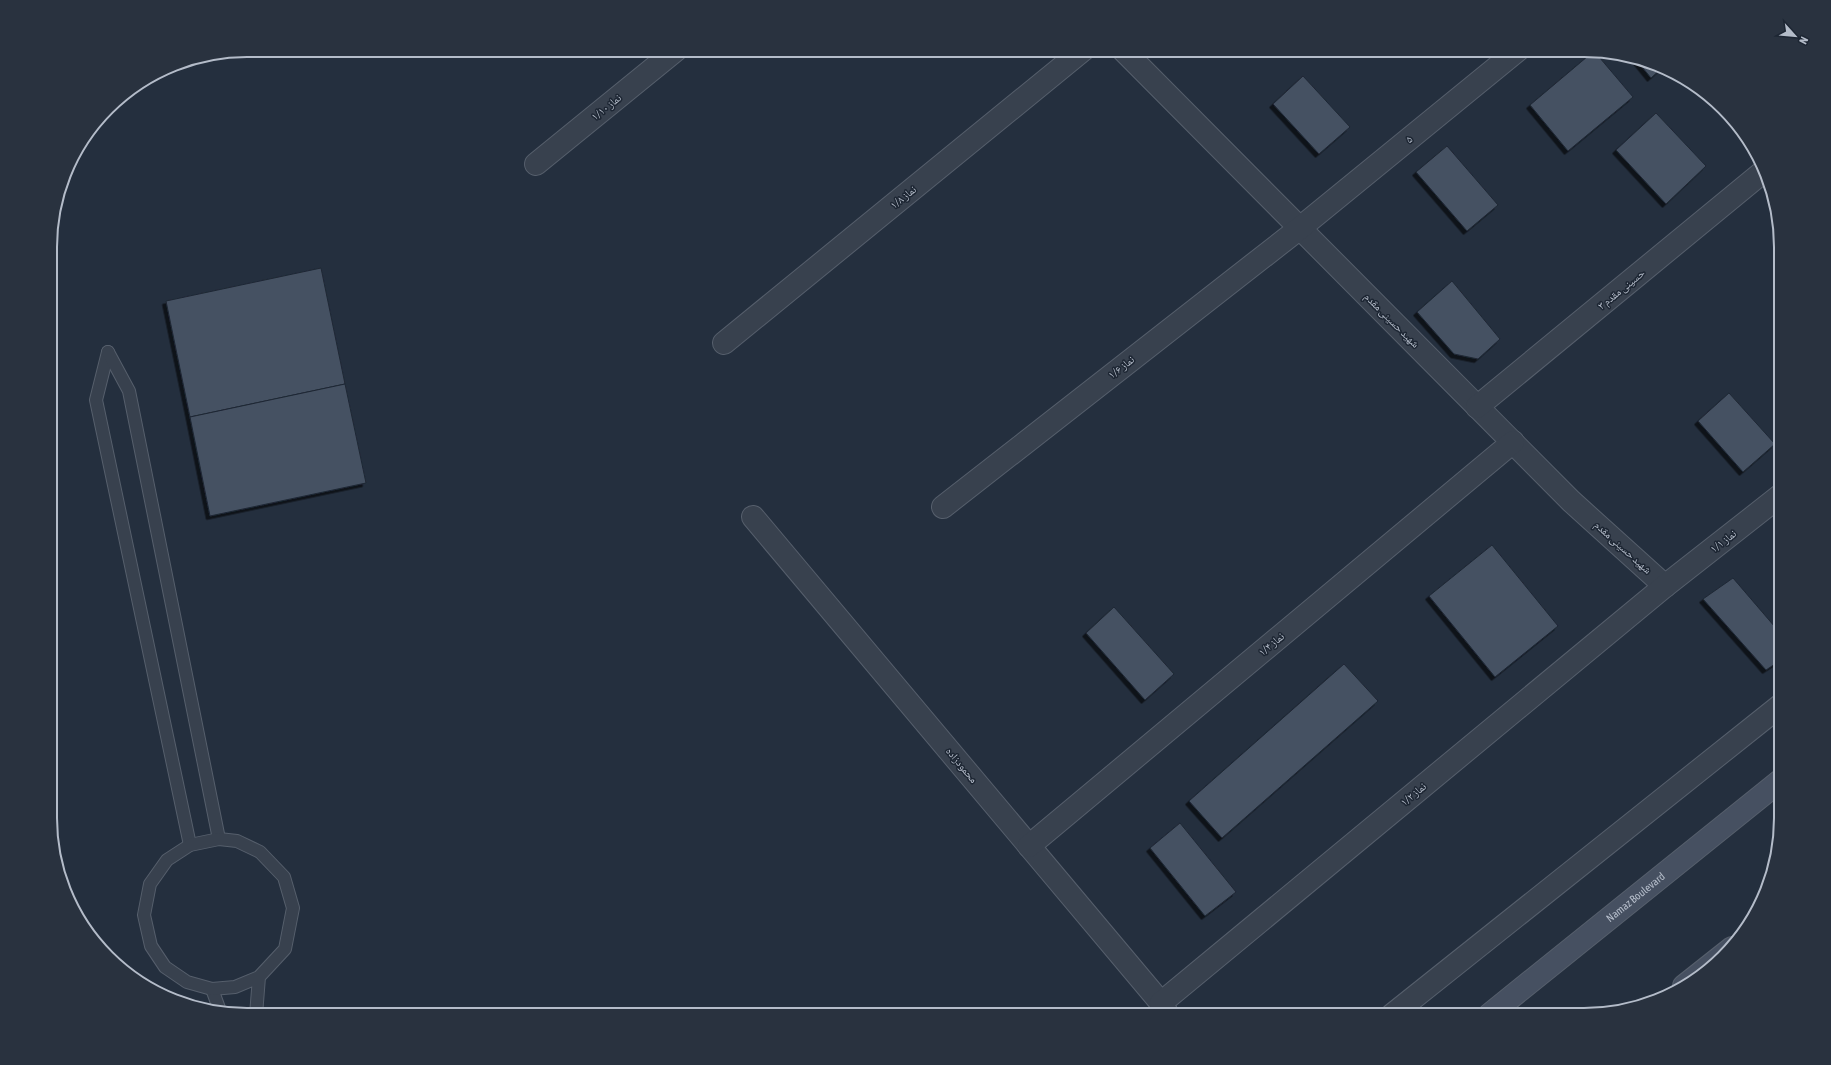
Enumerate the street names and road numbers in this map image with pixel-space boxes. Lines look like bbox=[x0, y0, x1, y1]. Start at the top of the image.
street label: نماز ۱/۱۰ bbox=[589, 91, 623, 123]
street label: ۵ bbox=[1403, 133, 1415, 145]
street label: نماز ۱/۸ bbox=[888, 183, 918, 211]
street label: حسینی مقدم ۳ bbox=[1595, 266, 1647, 312]
street label: شهید حسینی مقدم bbox=[1361, 290, 1422, 351]
street label: نماز ۱/۶ bbox=[1106, 353, 1136, 381]
street label: شهید حسینی مقدم bbox=[1591, 518, 1654, 576]
street label: نماز ۱/۱ bbox=[1708, 527, 1738, 555]
street label: نماز ۱/۴ bbox=[1256, 630, 1286, 658]
street label: محمودزاده bbox=[944, 745, 980, 785]
street label: نماز ۱/۲ bbox=[1398, 780, 1428, 808]
street label: Namaz Boulevard bbox=[1604, 870, 1667, 924]

